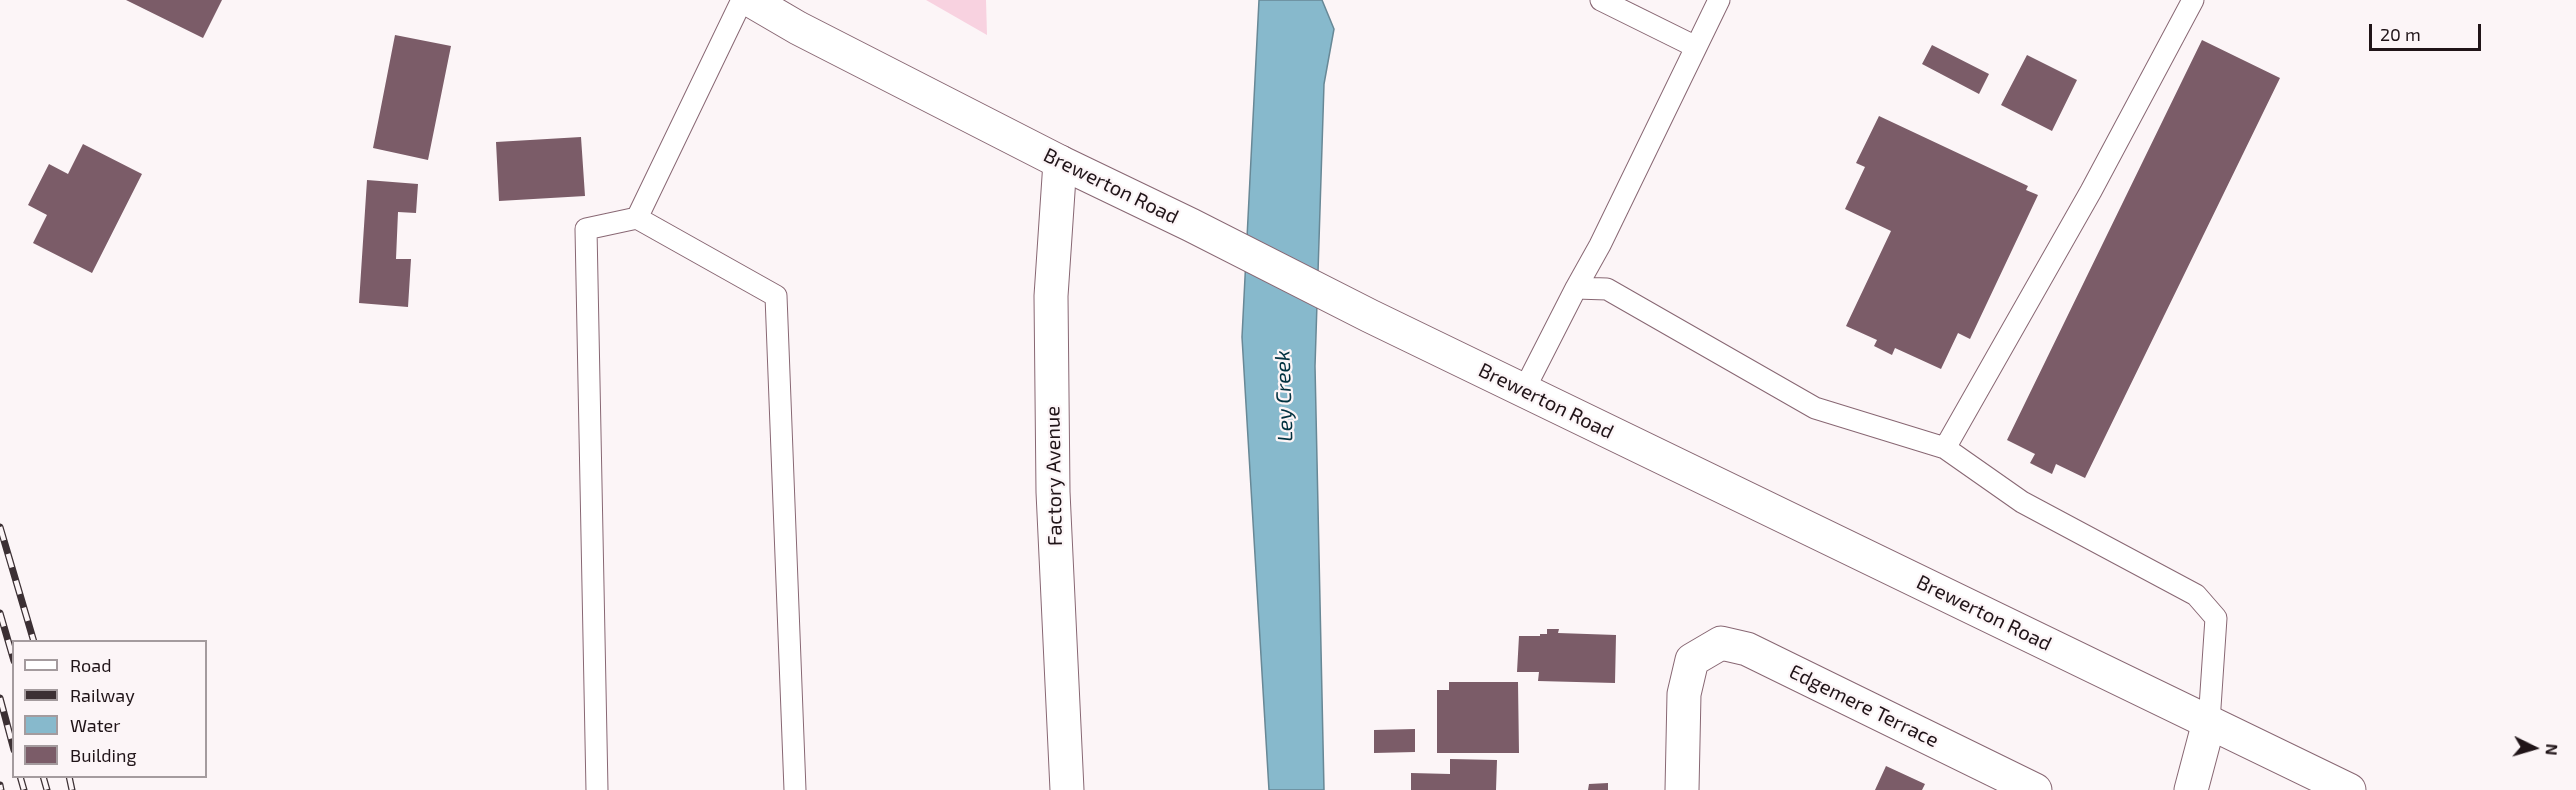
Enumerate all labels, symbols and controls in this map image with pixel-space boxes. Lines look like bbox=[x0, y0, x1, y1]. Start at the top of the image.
scale bar bbox=[2372, 12, 2484, 50]
text: 20 m bbox=[2380, 23, 2421, 45]
street label: Brewerton Road bbox=[1040, 143, 1182, 229]
water label: Ley Creek bbox=[1270, 350, 1298, 442]
street label: Brewerton Road bbox=[1475, 358, 1617, 444]
street label: Factory Avenue bbox=[1041, 406, 1067, 546]
street label: Brewerton Road bbox=[1913, 570, 2055, 656]
legend bbox=[12, 640, 207, 778]
text: Road bbox=[70, 654, 111, 676]
street label: Edgemere Terrace bbox=[1785, 659, 1943, 753]
text: Railway bbox=[70, 684, 135, 706]
text: Water bbox=[70, 714, 120, 736]
north arrow bbox=[2504, 718, 2564, 778]
text: N bbox=[2542, 743, 2562, 756]
text: Building bbox=[70, 744, 137, 766]

